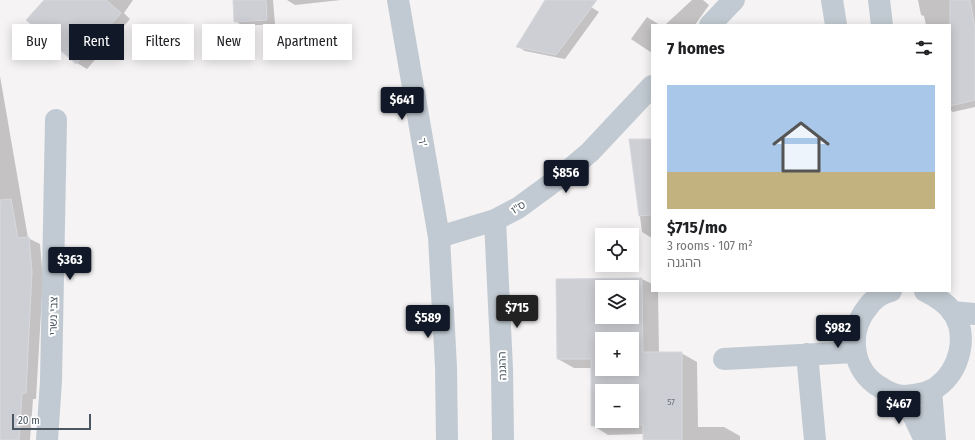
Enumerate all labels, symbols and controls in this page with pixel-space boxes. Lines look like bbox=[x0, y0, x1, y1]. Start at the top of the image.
chip: Buy bbox=[12, 24, 61, 60]
chip: Rent bbox=[69, 24, 124, 60]
chip: Filters bbox=[132, 24, 194, 60]
chip: New bbox=[202, 24, 255, 60]
chip: Apartment bbox=[263, 24, 352, 60]
icon: filters bbox=[913, 37, 935, 59]
text: 7 homes bbox=[667, 38, 725, 59]
pin: $641 bbox=[378, 87, 426, 121]
text: $641 bbox=[390, 92, 414, 107]
icon: home bbox=[765, 111, 837, 183]
street label: ד' bbox=[415, 137, 430, 147]
pin: $856 bbox=[542, 160, 590, 194]
text: $856 bbox=[553, 165, 579, 180]
street label: ס"ו bbox=[509, 198, 528, 217]
text: $715/mo bbox=[667, 217, 727, 238]
map controls bbox=[595, 228, 639, 428]
button: locate bbox=[595, 228, 639, 272]
text: 3 rooms · 107 m² bbox=[667, 238, 753, 253]
pin: $363 bbox=[46, 247, 94, 281]
text: $363 bbox=[57, 252, 83, 267]
text: ההגנה bbox=[667, 255, 701, 270]
button: layers bbox=[595, 280, 639, 324]
pin: $715 bbox=[493, 295, 541, 329]
street label: צבי נשרי bbox=[47, 296, 60, 336]
text: $715 bbox=[505, 300, 529, 315]
pin: $589 bbox=[404, 305, 452, 339]
text: $589 bbox=[415, 310, 441, 325]
pin: $982 bbox=[814, 315, 862, 349]
text: $982 bbox=[825, 320, 851, 335]
button: + bbox=[595, 332, 639, 376]
street label: ההגנה bbox=[495, 351, 510, 381]
button: − bbox=[595, 384, 639, 428]
pin: $467 bbox=[875, 391, 923, 425]
text: $467 bbox=[886, 396, 912, 411]
house number: 57 bbox=[667, 397, 675, 407]
scale bar bbox=[12, 412, 91, 431]
text: 20 m bbox=[18, 414, 40, 427]

